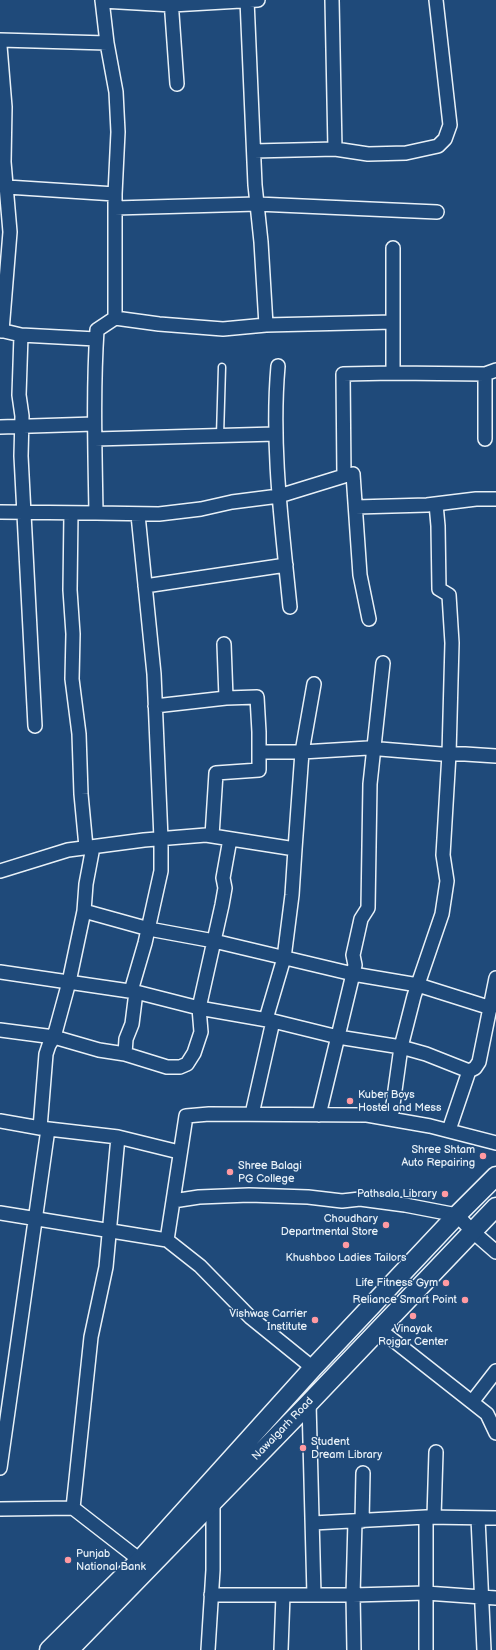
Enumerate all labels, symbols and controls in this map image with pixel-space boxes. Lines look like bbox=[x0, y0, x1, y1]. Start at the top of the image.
place label: Kuber Boys Hostel and Mess bbox=[358, 1088, 441, 1114]
marker: Kuber Boys Hostel and Mess bbox=[345, 1096, 355, 1106]
place label: Shree Shtam Auto Repairing bbox=[401, 1143, 475, 1169]
marker: Shree Shtam Auto Repairing bbox=[478, 1151, 488, 1161]
place label: Shree Balagi PG College bbox=[238, 1159, 302, 1185]
marker: Shree Balagi PG College bbox=[225, 1167, 235, 1177]
place label: Pathsala Library bbox=[357, 1187, 437, 1201]
marker: Pathsala Library bbox=[440, 1189, 450, 1199]
place label: Choudhary Departmental Store bbox=[281, 1212, 378, 1238]
marker: Choudhary Departmental Store bbox=[381, 1220, 391, 1230]
marker: Khushboo Ladies Tailors bbox=[341, 1240, 351, 1250]
place label: Khushboo Ladies Tailors bbox=[286, 1251, 406, 1265]
place label: Life Fitness Gym bbox=[355, 1276, 438, 1290]
marker: Life Fitness Gym bbox=[441, 1278, 451, 1288]
place label: Reliance Smart Point bbox=[353, 1293, 457, 1307]
marker: Reliance Smart Point bbox=[460, 1295, 470, 1305]
place label: Vishwas Carrier Institute bbox=[229, 1307, 307, 1333]
marker: Vinayak Rojgar Center bbox=[408, 1311, 418, 1321]
marker: Vishwas Carrier Institute bbox=[310, 1315, 320, 1325]
place label: Vinayak Rojgar Center bbox=[378, 1322, 448, 1348]
street label: Nawalgarh Road bbox=[250, 1395, 316, 1463]
place label: Student Dream Library bbox=[311, 1435, 382, 1461]
marker: Student Dream Library bbox=[298, 1443, 308, 1453]
place label: Punjab National Bank bbox=[76, 1547, 146, 1573]
marker: Punjab National Bank bbox=[63, 1555, 73, 1565]

